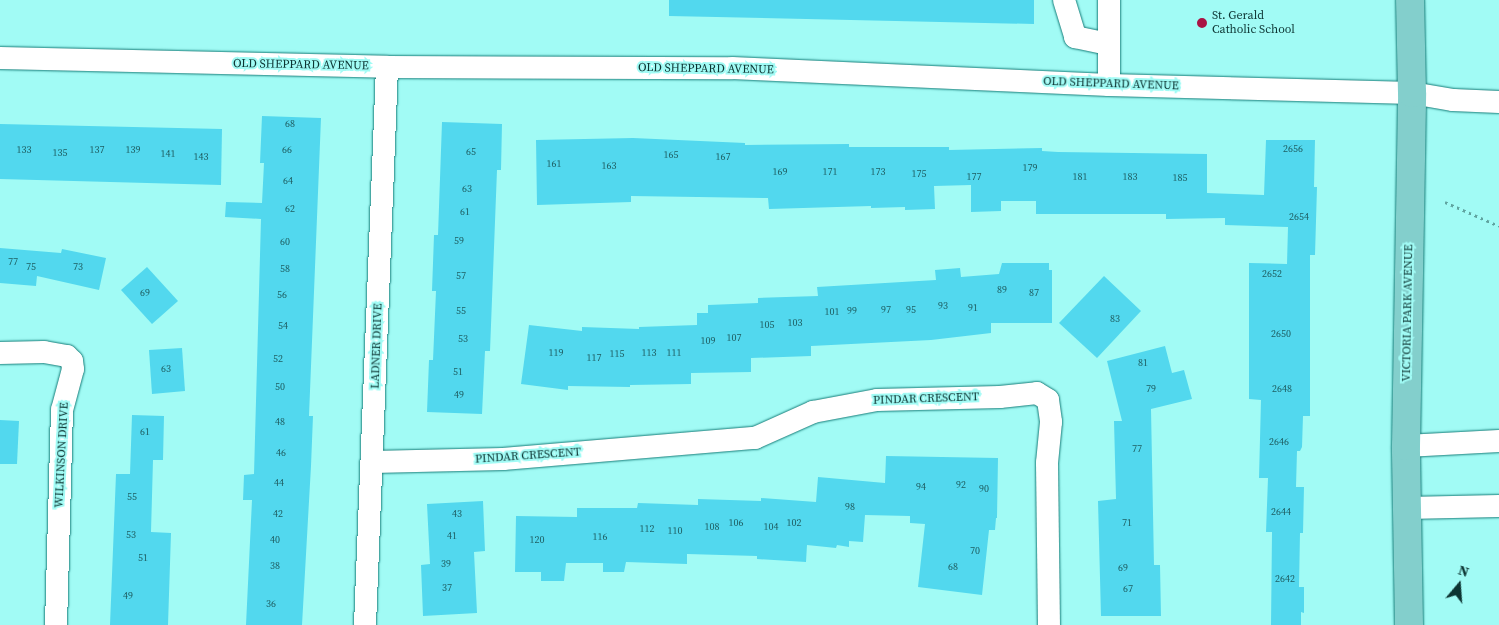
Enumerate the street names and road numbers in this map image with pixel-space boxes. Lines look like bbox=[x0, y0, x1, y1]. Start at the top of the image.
street label: OLD SHEPPARD AVENUE bbox=[233, 57, 369, 73]
street label: OLD SHEPPARD AVENUE bbox=[638, 61, 774, 77]
street label: OLD SHEPPARD AVENUE bbox=[1043, 74, 1179, 94]
street label: VICTORIA PARK AVENUE bbox=[1400, 244, 1416, 382]
street label: LADNER DRIVE bbox=[368, 303, 386, 389]
street label: PINDAR CRESCENT bbox=[873, 390, 979, 408]
street label: WILKINSON DRIVE bbox=[52, 402, 72, 508]
street label: PINDAR CRESCENT bbox=[475, 445, 581, 467]

